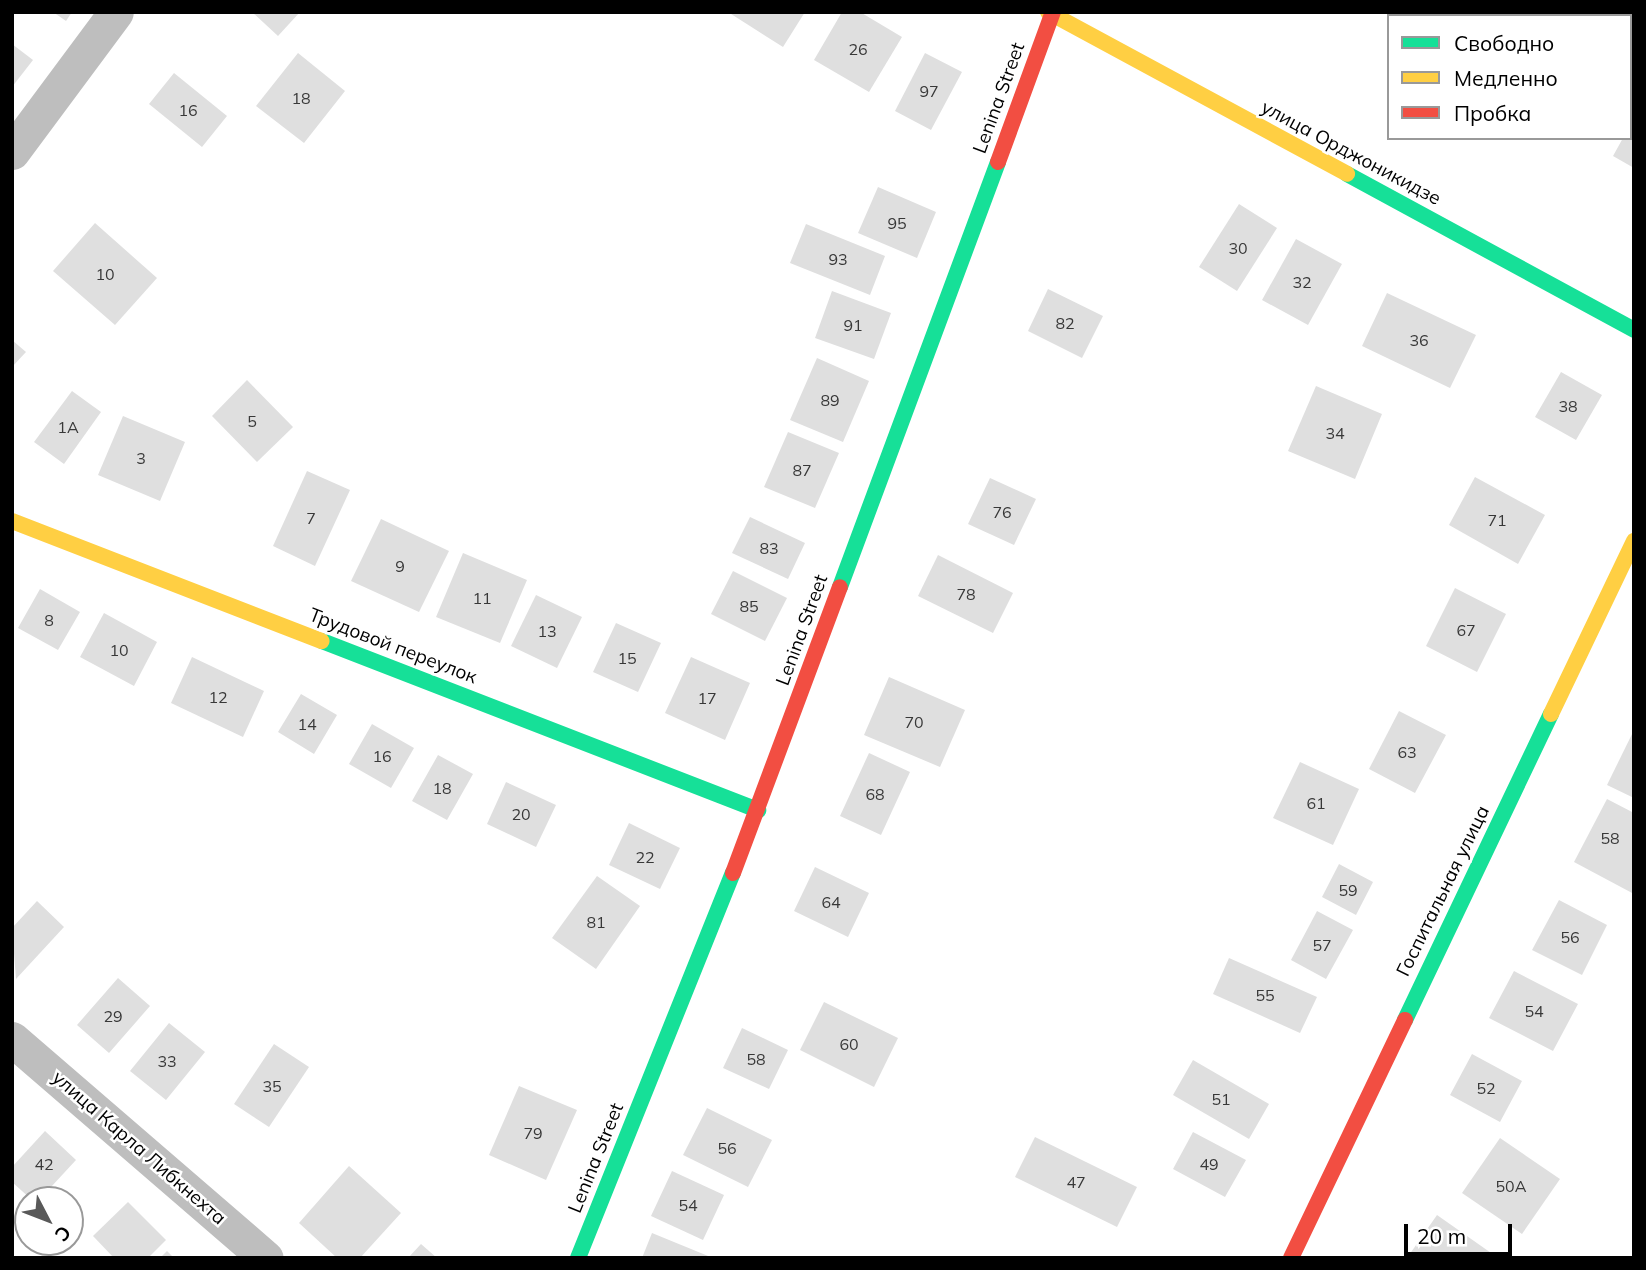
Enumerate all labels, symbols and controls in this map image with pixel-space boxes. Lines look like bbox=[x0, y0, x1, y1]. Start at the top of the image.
legend bbox=[1387, 14, 1632, 140]
text: Свободно bbox=[1454, 30, 1554, 56]
house number: 26 bbox=[848, 39, 868, 59]
street label: Lenina Street bbox=[968, 39, 1030, 157]
text: Медленно bbox=[1454, 65, 1558, 91]
house number: 97 bbox=[919, 81, 939, 101]
house number: 18 bbox=[291, 88, 311, 108]
street label: улица Орджоникидзе bbox=[1257, 96, 1445, 210]
house number: 16 bbox=[178, 100, 198, 120]
text: Пробка bbox=[1454, 100, 1531, 126]
house number: 95 bbox=[887, 213, 907, 233]
house number: 30 bbox=[1228, 238, 1248, 258]
house number: 93 bbox=[828, 249, 848, 269]
house number: 10 bbox=[95, 264, 115, 284]
house number: 32 bbox=[1292, 272, 1312, 292]
house number: 82 bbox=[1055, 313, 1075, 333]
house number: 91 bbox=[843, 315, 863, 335]
house number: 36 bbox=[1409, 330, 1429, 350]
house number: 89 bbox=[820, 390, 840, 410]
house number: 38 bbox=[1558, 396, 1578, 416]
house number: 5 bbox=[247, 411, 257, 431]
house number: 1А bbox=[57, 417, 79, 437]
house number: 34 bbox=[1325, 423, 1345, 443]
house number: 3 bbox=[136, 448, 146, 468]
house number: 87 bbox=[792, 460, 812, 480]
house number: 76 bbox=[992, 502, 1012, 522]
house number: 7 bbox=[306, 508, 316, 528]
house number: 71 bbox=[1487, 510, 1507, 530]
house number: 83 bbox=[759, 538, 779, 558]
house number: 9 bbox=[395, 556, 405, 576]
street label: Lenina Street bbox=[771, 571, 833, 689]
house number: 78 bbox=[956, 584, 976, 604]
house number: 11 bbox=[472, 588, 492, 608]
house number: 85 bbox=[739, 596, 759, 616]
street label: Трудовой переулок bbox=[306, 603, 480, 689]
house number: 8 bbox=[44, 610, 54, 630]
house number: 67 bbox=[1456, 620, 1476, 640]
house number: 13 bbox=[537, 621, 557, 641]
house number: 10 bbox=[109, 640, 129, 660]
house number: 15 bbox=[617, 648, 637, 668]
house number: 12 bbox=[208, 687, 228, 707]
house number: 17 bbox=[697, 688, 717, 708]
house number: 70 bbox=[904, 712, 924, 732]
house number: 14 bbox=[297, 714, 317, 734]
house number: 63 bbox=[1397, 742, 1417, 762]
house number: 16 bbox=[372, 746, 392, 766]
house number: 18 bbox=[432, 778, 452, 798]
house number: 68 bbox=[865, 784, 885, 804]
house number: 61 bbox=[1306, 793, 1326, 813]
street label: Госпитальная улица bbox=[1392, 802, 1494, 980]
house number: 20 bbox=[511, 804, 531, 824]
house number: 58 bbox=[1600, 828, 1620, 848]
house number: 22 bbox=[635, 847, 655, 867]
house number: 59 bbox=[1338, 880, 1358, 900]
house number: 64 bbox=[821, 892, 841, 912]
house number: 81 bbox=[586, 912, 606, 932]
house number: 56 bbox=[1560, 927, 1580, 947]
house number: 57 bbox=[1312, 935, 1332, 955]
house number: 55 bbox=[1255, 985, 1275, 1005]
house number: 54 bbox=[1524, 1001, 1544, 1021]
house number: 29 bbox=[103, 1006, 123, 1026]
house number: 60 bbox=[839, 1034, 859, 1054]
house number: 58 bbox=[746, 1049, 766, 1069]
house number: 33 bbox=[157, 1051, 177, 1071]
street label: улица Карла Либкнехта bbox=[47, 1066, 231, 1230]
house number: 35 bbox=[262, 1076, 282, 1096]
house number: 52 bbox=[1476, 1078, 1496, 1098]
house number: 51 bbox=[1211, 1089, 1231, 1109]
street label: Lenina Street bbox=[564, 1100, 628, 1216]
house number: 79 bbox=[523, 1123, 543, 1143]
house number: 56 bbox=[717, 1138, 737, 1158]
house number: 42 bbox=[34, 1154, 54, 1174]
house number: 49 bbox=[1199, 1154, 1219, 1174]
house number: 47 bbox=[1066, 1172, 1086, 1192]
house number: 50А bbox=[1496, 1176, 1526, 1196]
north arrow bbox=[14, 1186, 84, 1256]
house number: 54 bbox=[678, 1195, 698, 1215]
scale bar bbox=[1408, 1210, 1516, 1254]
text: С bbox=[50, 1221, 76, 1247]
text: 20 m bbox=[1417, 1223, 1466, 1249]

